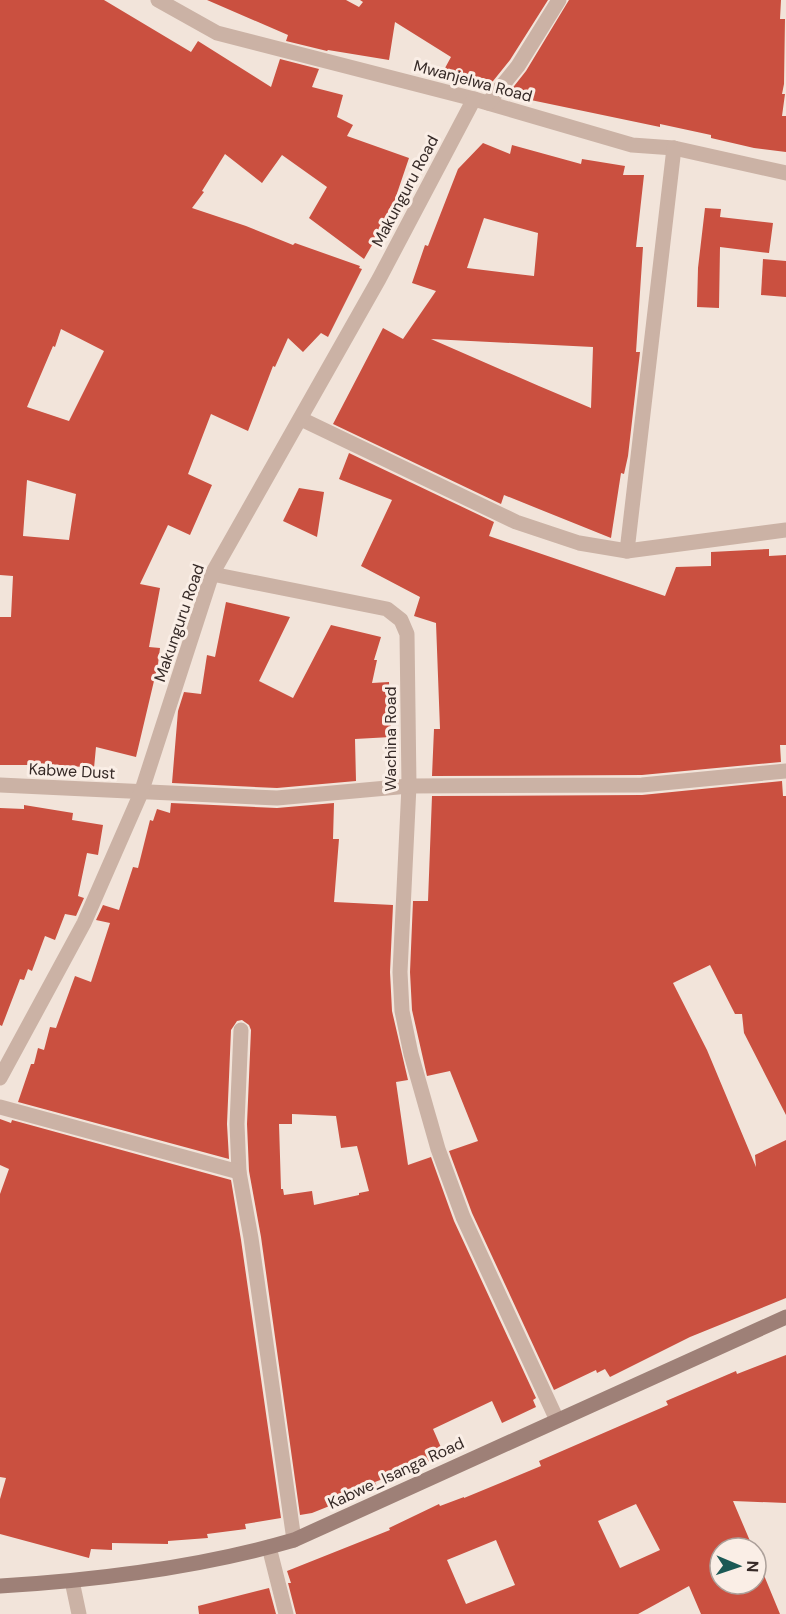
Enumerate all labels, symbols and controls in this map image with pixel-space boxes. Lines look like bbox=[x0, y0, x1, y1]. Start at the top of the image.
street label: Mwanjelwa Road bbox=[411, 55, 535, 107]
street label: Makunguru Road bbox=[367, 132, 443, 250]
street label: Makunguru Road bbox=[149, 561, 209, 685]
street label: Wachina Road bbox=[380, 687, 401, 792]
street label: Kabwe Dust bbox=[28, 758, 116, 784]
street label: Kabwe_Isanga Road bbox=[325, 1432, 467, 1514]
north arrow bbox=[708, 1536, 768, 1596]
text: N bbox=[742, 1560, 763, 1573]

